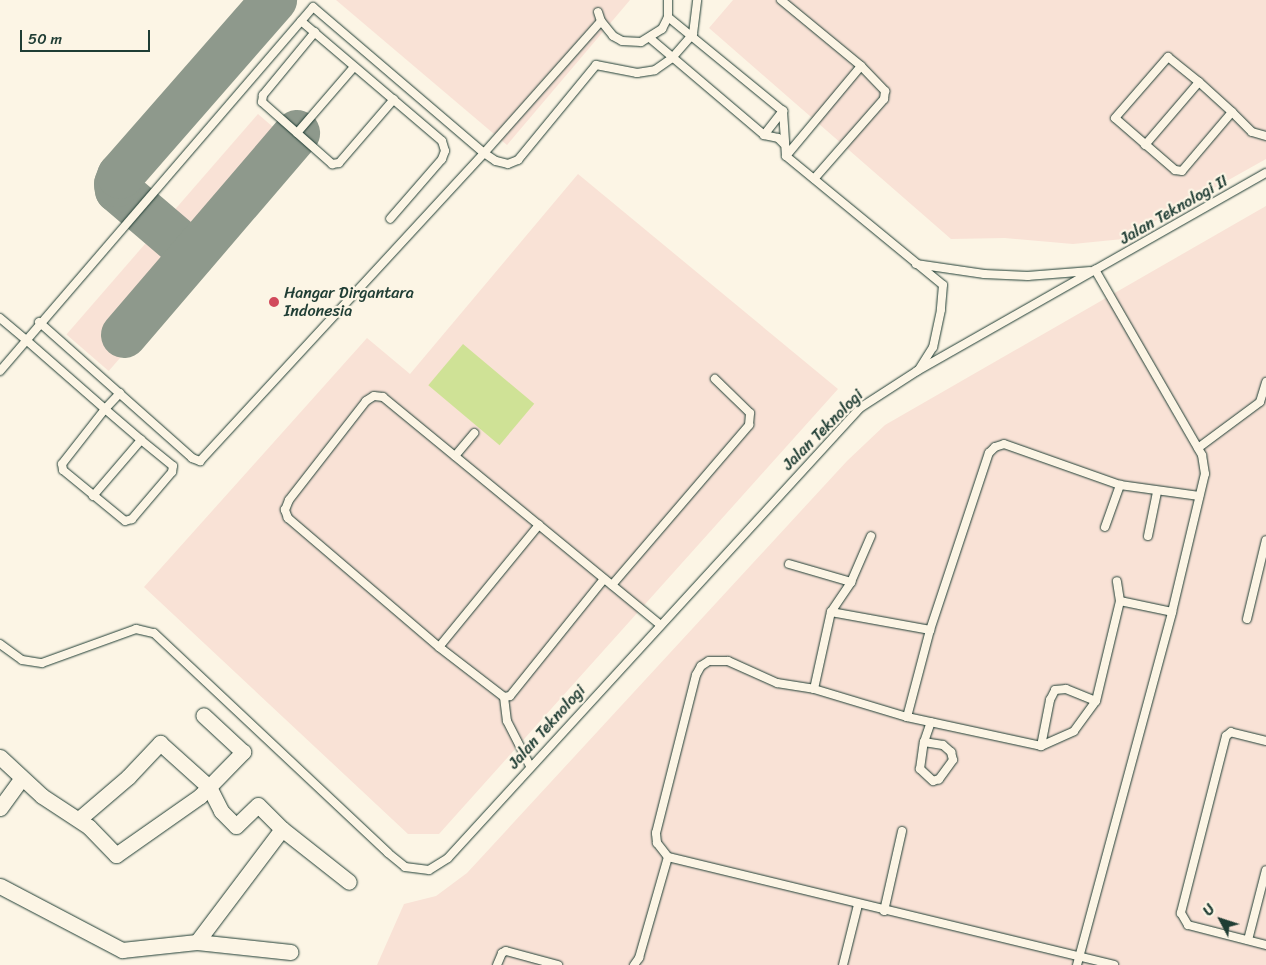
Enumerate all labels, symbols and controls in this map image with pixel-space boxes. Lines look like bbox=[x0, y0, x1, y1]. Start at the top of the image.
scale bar bbox=[22, 20, 152, 52]
text: 50 m bbox=[28, 26, 62, 52]
street label: Jalan Teknologi II bbox=[1116, 171, 1232, 249]
place label: Hangar Dirgantara Indonesia bbox=[284, 283, 414, 321]
marker: Hangar Dirgantara Indonesia bbox=[268, 296, 280, 308]
street label: Jalan Teknologi bbox=[778, 385, 868, 475]
street label: Jalan Teknologi bbox=[504, 681, 590, 773]
north arrow bbox=[1196, 895, 1246, 945]
text: U bbox=[1197, 898, 1222, 922]

